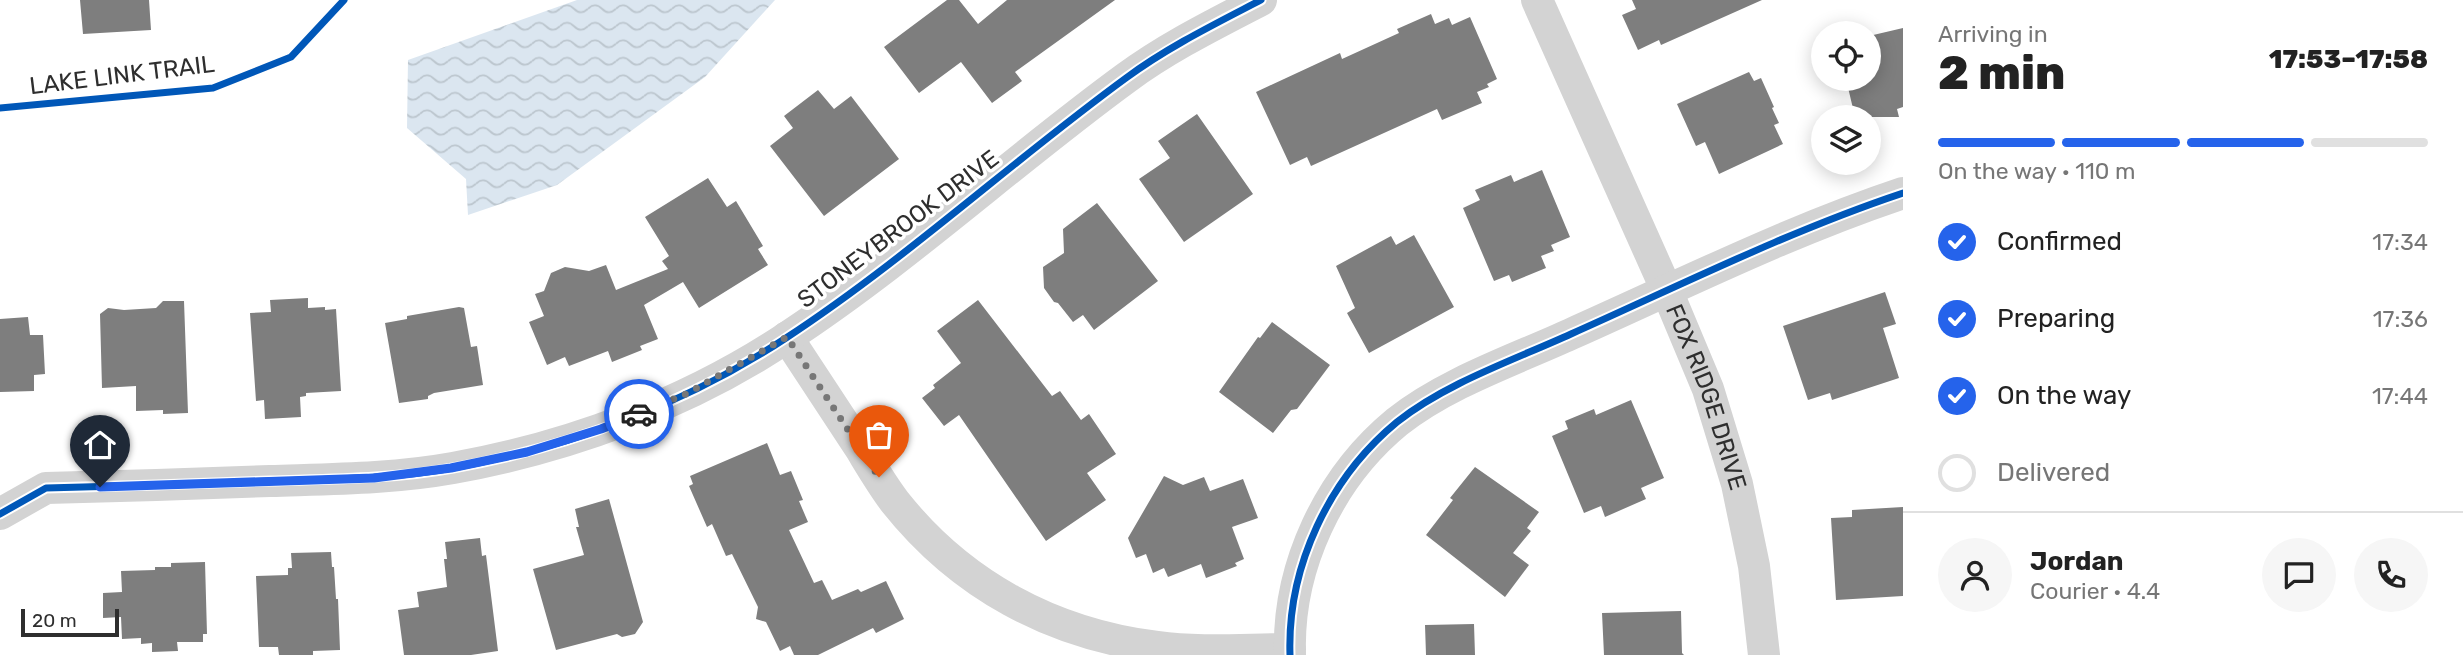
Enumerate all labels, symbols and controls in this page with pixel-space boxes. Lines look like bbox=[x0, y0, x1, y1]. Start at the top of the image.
text: Arriving in bbox=[1938, 20, 2048, 48]
map controls bbox=[1811, 21, 1881, 175]
button: locate bbox=[1811, 21, 1881, 91]
text: 17:53–17:58 bbox=[2269, 44, 2428, 75]
text: 2 min bbox=[1938, 46, 2065, 101]
street label: LAKE LINK TRAIL bbox=[28, 50, 217, 100]
button: layers bbox=[1811, 105, 1881, 175]
street label: STONEYBROOK DRIVE bbox=[792, 144, 1004, 314]
text: On the way · 110 m bbox=[1938, 157, 2136, 185]
icon: check bbox=[1938, 223, 1976, 261]
text: Confirmed bbox=[1997, 226, 2122, 257]
text: 17:34 bbox=[2372, 228, 2428, 256]
street label: FOX RIDGE DRIVE bbox=[1660, 300, 1752, 493]
icon: check bbox=[1938, 300, 1976, 338]
text: Preparing bbox=[1997, 303, 2115, 334]
text: 17:36 bbox=[2373, 305, 2428, 333]
icon: check bbox=[1938, 377, 1976, 415]
courier bbox=[604, 379, 674, 449]
text: On the way bbox=[1997, 380, 2131, 411]
text: 17:44 bbox=[2372, 382, 2428, 410]
icon: car bbox=[620, 395, 658, 433]
pin bbox=[849, 405, 909, 477]
pin bbox=[70, 415, 130, 487]
icon: bag bbox=[860, 416, 898, 454]
icon: home bbox=[81, 426, 119, 464]
text: Delivered bbox=[1997, 457, 2110, 488]
button: person bbox=[1938, 538, 2012, 612]
button: chat bbox=[2262, 538, 2336, 612]
button: phone bbox=[2354, 538, 2428, 612]
text: Jordan bbox=[2030, 546, 2123, 577]
text: Courier · 4.4 bbox=[2030, 577, 2160, 605]
scale bar bbox=[21, 606, 119, 638]
text: 20 m bbox=[32, 609, 77, 632]

